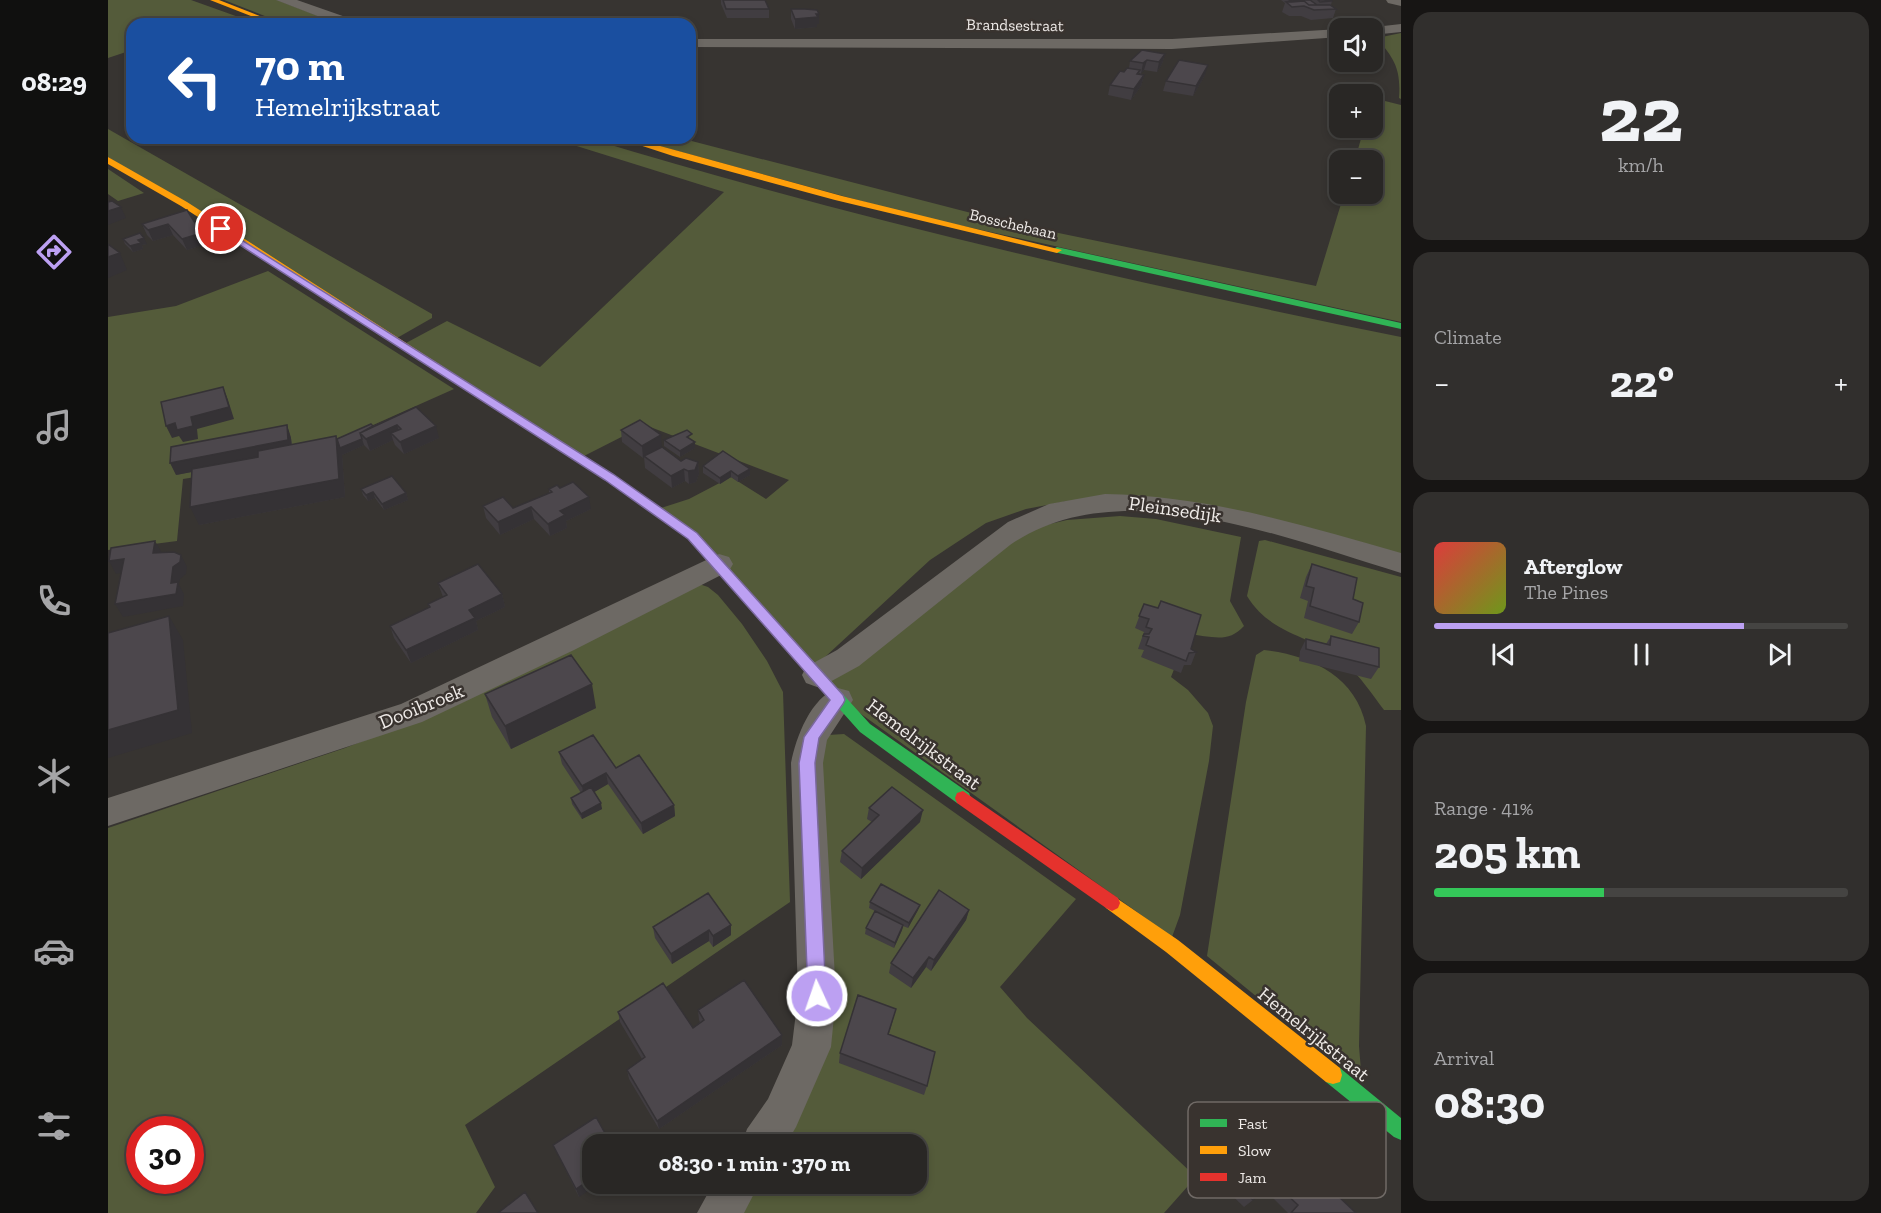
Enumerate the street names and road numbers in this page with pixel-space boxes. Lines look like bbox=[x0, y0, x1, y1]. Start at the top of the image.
street label: Brandsestraat bbox=[966, 15, 1064, 35]
street label: Bosschebaan bbox=[968, 205, 1059, 243]
street label: Pleinsedijk bbox=[1127, 491, 1224, 527]
street label: Dooibroek bbox=[375, 678, 467, 734]
street label: Hemelrijkstraat bbox=[862, 693, 986, 795]
street label: Hemelrijkstraat bbox=[1253, 982, 1375, 1087]

